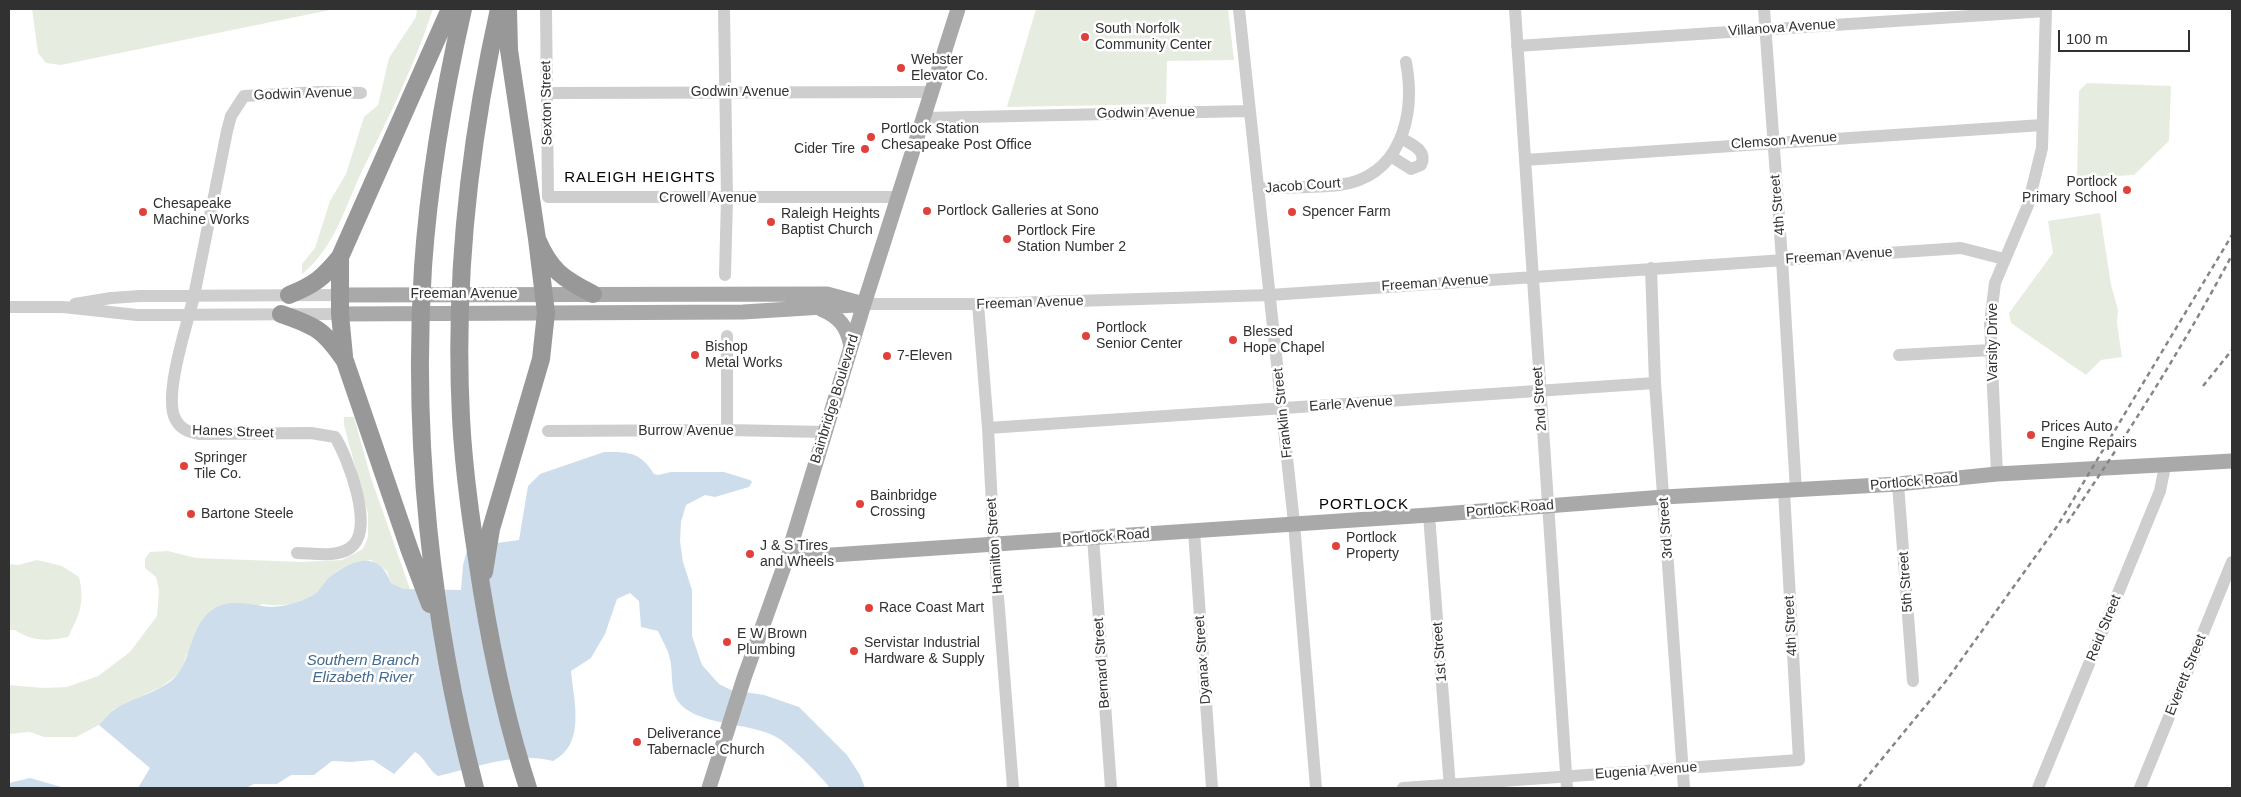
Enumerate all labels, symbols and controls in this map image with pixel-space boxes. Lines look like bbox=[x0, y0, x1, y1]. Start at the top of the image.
street label: Villanova Avenue bbox=[1728, 16, 1836, 40]
scale bar bbox=[2061, 20, 2194, 52]
place label: South Norfolk Community Center bbox=[1095, 21, 1212, 54]
text: 100 m bbox=[2066, 30, 2108, 47]
marker: South Norfolk Community Center bbox=[1079, 31, 1091, 43]
place label: Webster Elevator Co. bbox=[911, 52, 988, 84]
street label: Sexton Street bbox=[538, 60, 556, 146]
marker: Webster Elevator Co. bbox=[895, 62, 907, 74]
street label: Godwin Avenue bbox=[253, 84, 353, 104]
street label: Godwin Avenue bbox=[691, 84, 789, 100]
street label: Godwin Avenue bbox=[1097, 104, 1195, 122]
place label: Portlock Station Chesapeake Post Office bbox=[881, 121, 1032, 154]
street label: Clemson Avenue bbox=[1730, 129, 1838, 153]
marker: Portlock Station Chesapeake Post Office bbox=[865, 131, 877, 143]
place label: Cider Tire bbox=[794, 141, 855, 157]
marker: Cider Tire bbox=[859, 143, 871, 155]
district label: RALEIGH HEIGHTS bbox=[562, 169, 718, 187]
street label: 4th Street bbox=[1767, 174, 1789, 236]
place label: Portlock Primary School bbox=[2022, 174, 2117, 206]
street label: Jacob Court bbox=[1265, 175, 1341, 197]
marker: Portlock Primary School bbox=[2121, 184, 2133, 196]
street label: Crowell Avenue bbox=[659, 190, 757, 206]
place label: Chesapeake Machine Works bbox=[153, 196, 249, 228]
place label: Portlock Galleries at Sono bbox=[937, 203, 1099, 219]
place label: Spencer Farm bbox=[1302, 204, 1391, 220]
marker: Portlock Galleries at Sono bbox=[921, 205, 933, 217]
marker: Chesapeake Machine Works bbox=[137, 206, 149, 218]
place label: Raleigh Heights Baptist Church bbox=[781, 206, 880, 238]
marker: Spencer Farm bbox=[1286, 206, 1298, 218]
marker: Raleigh Heights Baptist Church bbox=[765, 216, 777, 228]
place label: Portlock Fire Station Number 2 bbox=[1017, 223, 1126, 256]
marker: Portlock Fire Station Number 2 bbox=[1001, 233, 1013, 245]
street label: Freeman Avenue bbox=[1785, 244, 1893, 268]
street label: Freeman Avenue bbox=[1381, 271, 1489, 295]
street label: Freeman Avenue bbox=[410, 286, 518, 302]
street label: Freeman Avenue bbox=[976, 293, 1084, 313]
street label: Varsity Drive bbox=[1985, 303, 2001, 381]
place label: Portlock Senior Center bbox=[1096, 320, 1182, 352]
place label: Blessed Hope Chapel bbox=[1243, 324, 1325, 357]
marker: Portlock Senior Center bbox=[1080, 330, 1092, 342]
street label: Bainbridge Boulevard bbox=[807, 333, 863, 465]
marker: Blessed Hope Chapel bbox=[1227, 334, 1239, 346]
place label: Bishop Metal Works bbox=[705, 339, 783, 372]
place label: 7-Eleven bbox=[897, 348, 952, 364]
marker: Bishop Metal Works bbox=[689, 349, 701, 361]
marker: 7-Eleven bbox=[881, 350, 893, 362]
street label: 2nd Street bbox=[1529, 366, 1551, 432]
street label: Franklin Street bbox=[1270, 367, 1296, 459]
street label: Earle Avenue bbox=[1309, 393, 1393, 415]
place label: Prices Auto Engine Repairs bbox=[2041, 419, 2137, 452]
street label: Hanes Street bbox=[192, 422, 274, 442]
street label: Burrow Avenue bbox=[638, 423, 734, 439]
marker: Prices Auto Engine Repairs bbox=[2025, 429, 2037, 441]
place label: Springer Tile Co. bbox=[194, 450, 247, 482]
marker: Springer Tile Co. bbox=[178, 460, 190, 472]
street label: Portlock Road bbox=[1869, 470, 1959, 494]
place label: Bainbridge Crossing bbox=[870, 488, 937, 520]
district label: PORTLOCK bbox=[1318, 496, 1410, 514]
street label: Hamilton Street bbox=[983, 497, 1007, 595]
street label: Portlock Road bbox=[1465, 497, 1555, 521]
street label: 3rd Street bbox=[1655, 497, 1677, 559]
marker: Bainbridge Crossing bbox=[854, 498, 866, 510]
place label: Bartone Steele bbox=[201, 506, 294, 522]
marker: Bartone Steele bbox=[185, 508, 197, 520]
street label: Portlock Road bbox=[1062, 526, 1150, 548]
place label: Portlock Property bbox=[1346, 530, 1399, 562]
place label: J & S Tires and Wheels bbox=[760, 538, 834, 570]
marker: Portlock Property bbox=[1330, 540, 1342, 552]
marker: J & S Tires and Wheels bbox=[744, 548, 756, 560]
street label: 5th Street bbox=[1896, 551, 1916, 613]
street label: Reid Street bbox=[2083, 592, 2125, 664]
street label: 4th Street bbox=[1781, 595, 1801, 657]
place label: Race Coast Mart bbox=[879, 600, 984, 616]
marker: Race Coast Mart bbox=[863, 602, 875, 614]
street label: Dyanax Street bbox=[1192, 615, 1214, 705]
street label: Bernard Street bbox=[1090, 617, 1114, 709]
street label: 1st Street bbox=[1430, 622, 1450, 682]
place label: E W Brown Plumbing bbox=[737, 626, 807, 658]
street label: Everett Street bbox=[2162, 632, 2210, 718]
place label: Servistar Industrial Hardware & Supply bbox=[864, 635, 985, 668]
marker: E W Brown Plumbing bbox=[721, 636, 733, 648]
marker: Servistar Industrial Hardware & Supply bbox=[848, 645, 860, 657]
water label: Southern Branch Elizabeth River bbox=[307, 652, 419, 687]
place label: Deliverance Tabernacle Church bbox=[647, 726, 765, 759]
marker: Deliverance Tabernacle Church bbox=[631, 736, 643, 748]
street label: Eugenia Avenue bbox=[1594, 759, 1698, 783]

